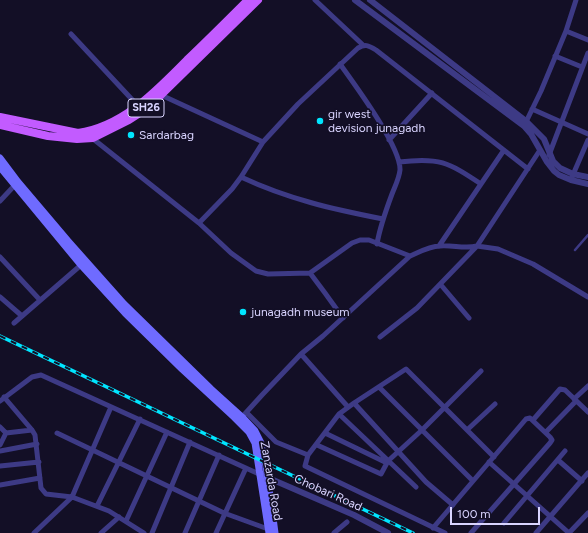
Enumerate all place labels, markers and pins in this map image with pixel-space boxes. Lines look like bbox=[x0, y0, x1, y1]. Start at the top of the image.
place label: gir west devision junagadh bbox=[328, 107, 425, 135]
marker: gir west devision junagadh bbox=[315, 116, 325, 126]
place label: Sardarbag bbox=[139, 128, 194, 142]
marker: Sardarbag bbox=[126, 130, 136, 140]
place label: junagadh museum bbox=[251, 305, 350, 319]
marker: junagadh museum bbox=[238, 307, 248, 317]

